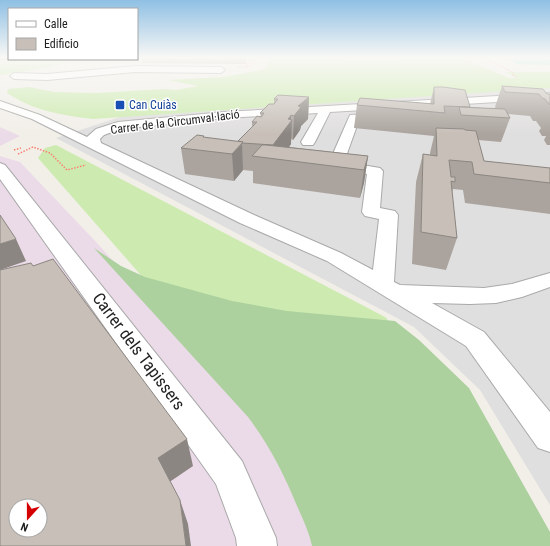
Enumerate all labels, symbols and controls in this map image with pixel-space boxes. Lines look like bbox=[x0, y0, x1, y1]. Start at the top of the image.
legend bbox=[8, 8, 138, 60]
text: Calle bbox=[44, 17, 68, 31]
text: Edificio bbox=[44, 37, 79, 51]
place label: Can Cuiàs bbox=[129, 98, 177, 112]
marker: Can Cuiàs bbox=[114, 99, 126, 111]
street label: Carrer de la Circumval·lació bbox=[110, 107, 240, 137]
street label: Carrer dels Tapissers bbox=[88, 289, 190, 413]
north arrow bbox=[8, 498, 48, 538]
text: N bbox=[19, 520, 30, 534]

